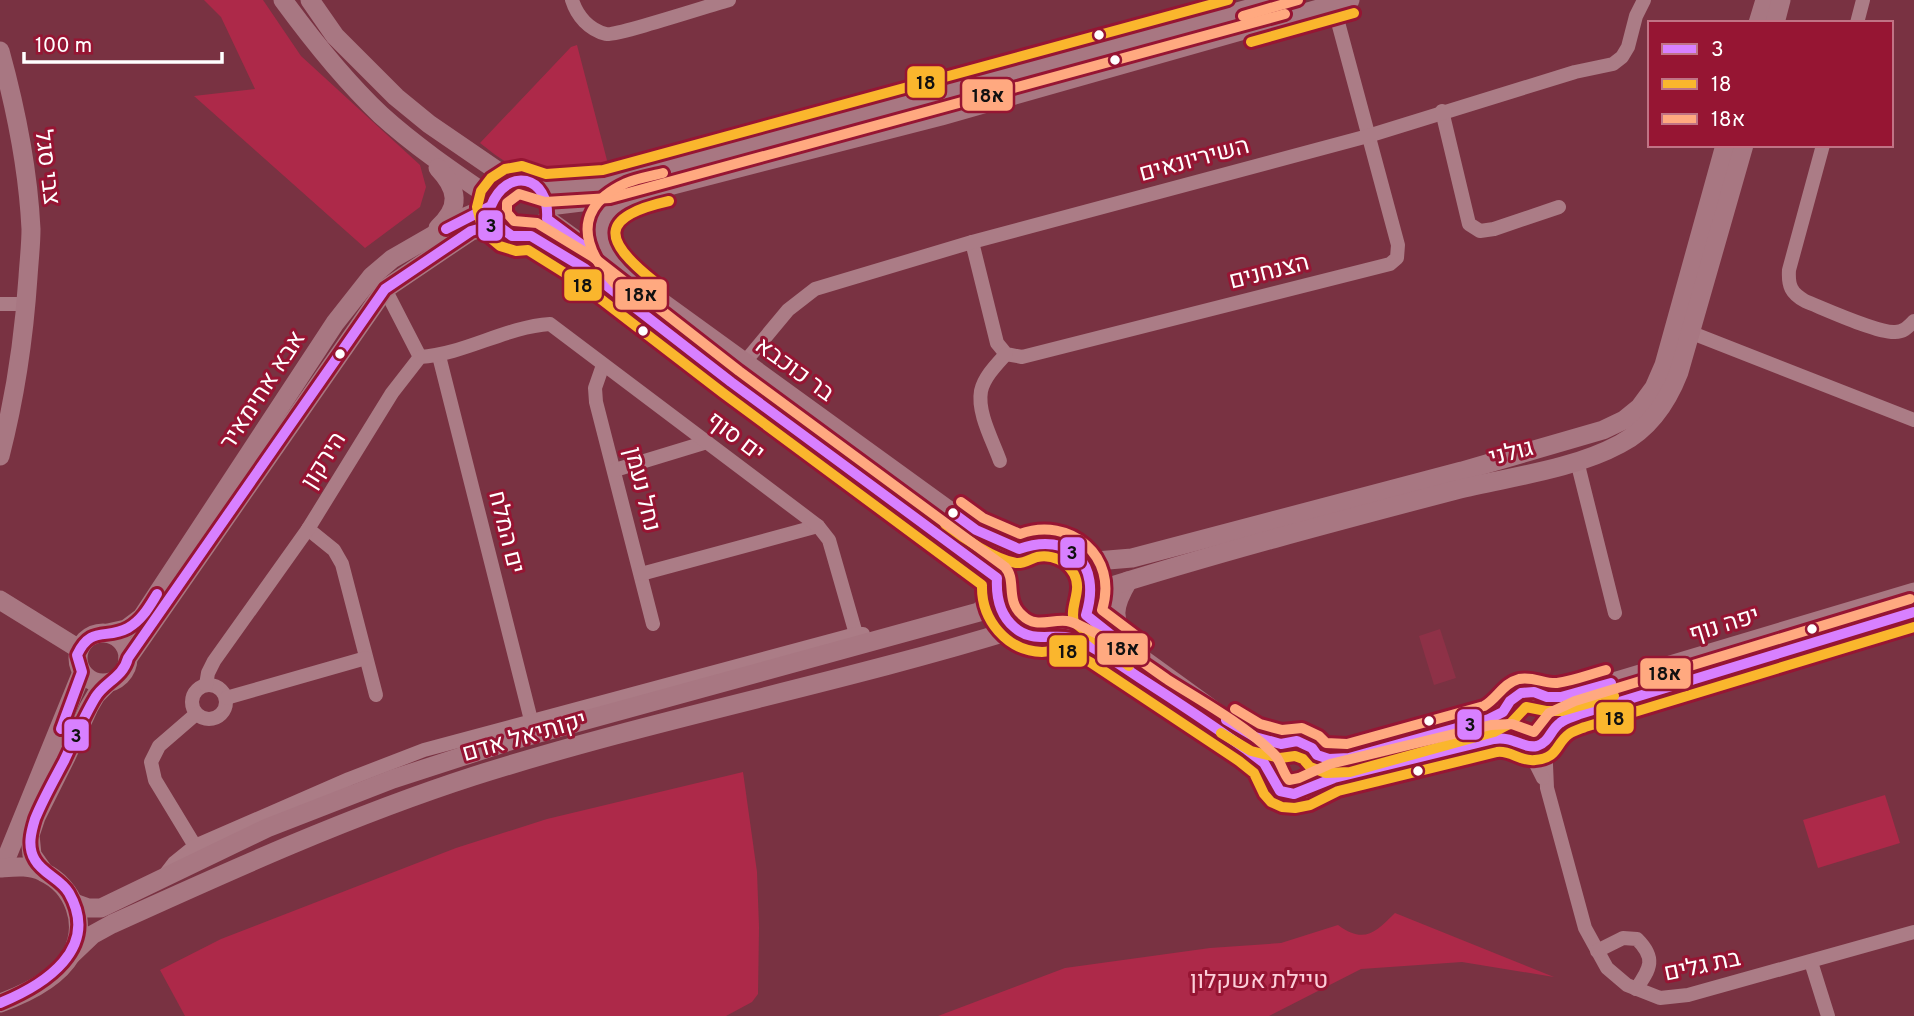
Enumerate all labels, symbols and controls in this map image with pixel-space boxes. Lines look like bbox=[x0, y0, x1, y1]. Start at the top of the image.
scale bar bbox=[24, 21, 222, 65]
legend bbox=[1648, 21, 1893, 147]
unlabelled marker bbox=[1092, 28, 1106, 42]
text: 100 m bbox=[35, 33, 92, 60]
text: 3 bbox=[1711, 37, 1724, 64]
unlabelled marker bbox=[1108, 53, 1122, 67]
line badge: 18 bbox=[906, 65, 946, 99]
text: 18 bbox=[916, 72, 936, 96]
text: 18 bbox=[1711, 72, 1732, 99]
line badge: 18א bbox=[961, 78, 1014, 112]
text: 18א bbox=[972, 85, 1004, 109]
text: 18א bbox=[1711, 107, 1745, 134]
street label: צבי סגל bbox=[27, 128, 66, 207]
street label: השיריונאים bbox=[1136, 132, 1253, 190]
line badge: 3 bbox=[477, 209, 504, 242]
text: 3 bbox=[485, 215, 497, 239]
street label: הצנחנים bbox=[1226, 249, 1313, 297]
line badge: 18 bbox=[563, 268, 603, 302]
text: 18 bbox=[573, 275, 593, 299]
line badge: 18א bbox=[614, 278, 668, 311]
text: 18א bbox=[625, 284, 657, 308]
unlabelled marker bbox=[636, 324, 650, 338]
street label: אבא אחימאיר bbox=[214, 326, 313, 456]
street label: בר כוכבא bbox=[748, 332, 840, 410]
unlabelled marker bbox=[333, 347, 347, 361]
street label: ים סוף bbox=[700, 406, 770, 469]
street label: הירקון bbox=[296, 427, 354, 495]
street label: גולני bbox=[1486, 434, 1537, 474]
street label: נחל נעמן bbox=[616, 444, 666, 535]
street label: ים המלח bbox=[480, 488, 530, 577]
unlabelled marker bbox=[946, 506, 960, 520]
line badge: 3 bbox=[1059, 536, 1086, 569]
text: 3 bbox=[1066, 542, 1078, 566]
street label: יפה נוף bbox=[1686, 601, 1763, 651]
unlabelled marker bbox=[1805, 622, 1819, 636]
line badge: 18א bbox=[1096, 632, 1149, 666]
line badge: 18 bbox=[1048, 634, 1088, 668]
text: 18א bbox=[1107, 638, 1139, 662]
text: 18 bbox=[1058, 641, 1078, 665]
line badge: 18א bbox=[1639, 657, 1692, 690]
text: 18א bbox=[1649, 663, 1681, 687]
line badge: 18 bbox=[1595, 701, 1635, 735]
street label: יקותיאל אדם bbox=[459, 706, 590, 770]
line badge: 3 bbox=[1456, 708, 1483, 741]
text: 18 bbox=[1605, 708, 1625, 732]
unlabelled marker bbox=[1422, 714, 1436, 728]
text: 3 bbox=[1464, 714, 1476, 738]
line badge: 3 bbox=[63, 718, 90, 752]
text: 3 bbox=[70, 725, 82, 749]
unlabelled marker bbox=[1411, 764, 1425, 778]
street label: בת גלים bbox=[1661, 944, 1744, 990]
park label: טיילת אשקלון bbox=[1190, 967, 1328, 997]

